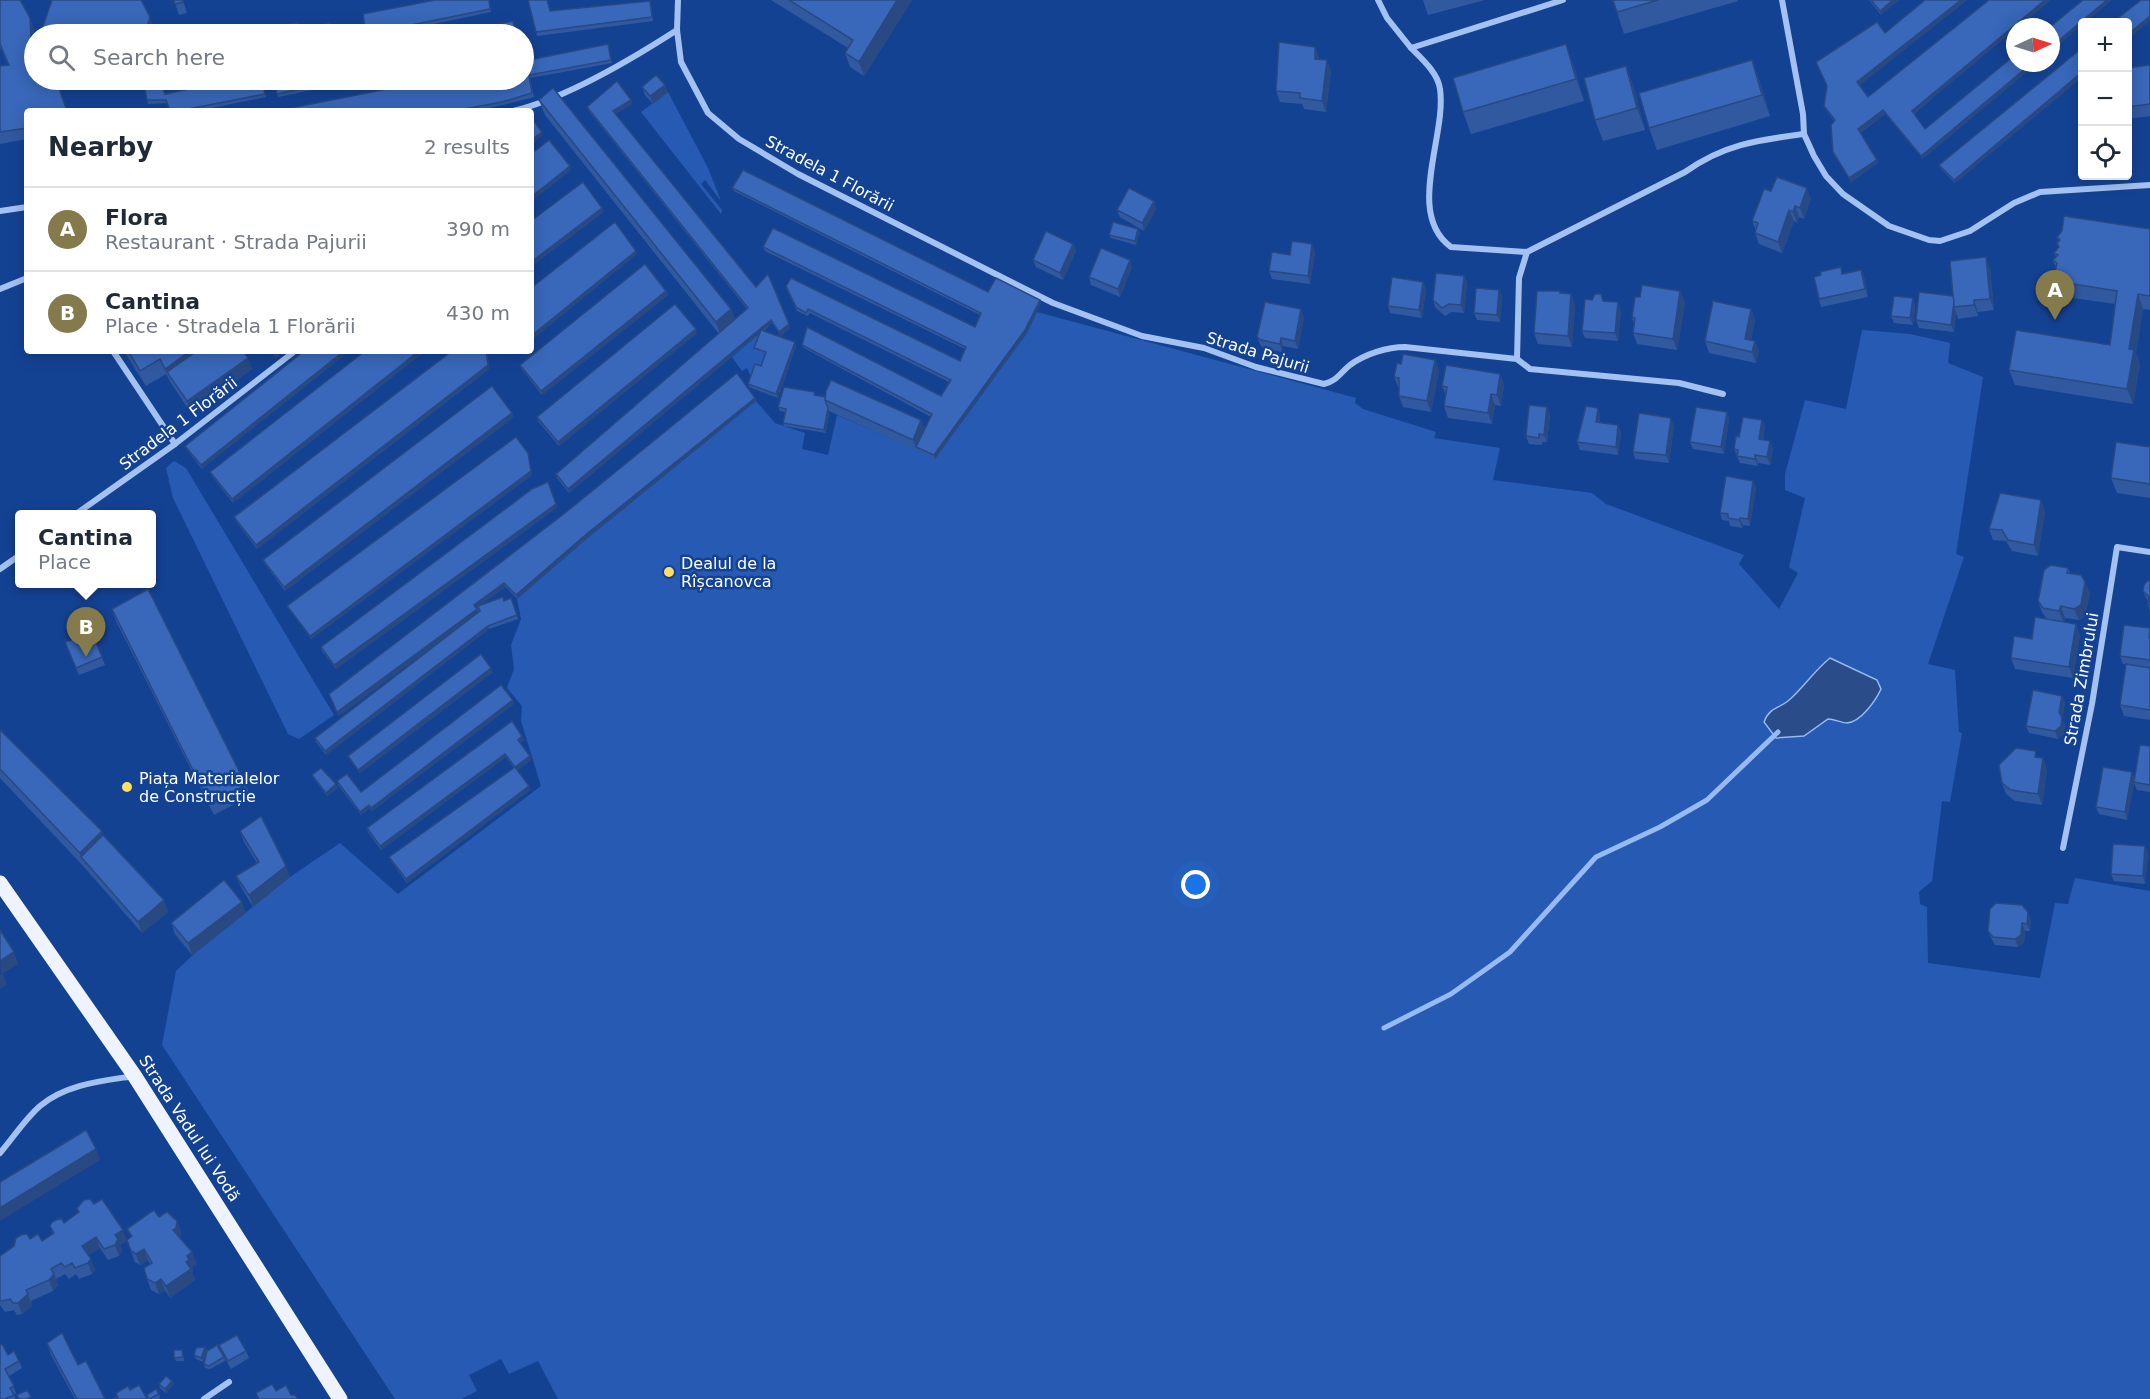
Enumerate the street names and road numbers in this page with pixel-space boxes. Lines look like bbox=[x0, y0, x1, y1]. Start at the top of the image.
street label: Stradela 1 Florării bbox=[762, 132, 897, 215]
street label: Strada Pajurii bbox=[1204, 328, 1312, 377]
street label: Stradela 1 Florării bbox=[116, 373, 241, 474]
street label: Strada Zimbrului bbox=[2060, 611, 2103, 747]
street label: Strada Vadul lui Vodă bbox=[135, 1051, 244, 1205]

